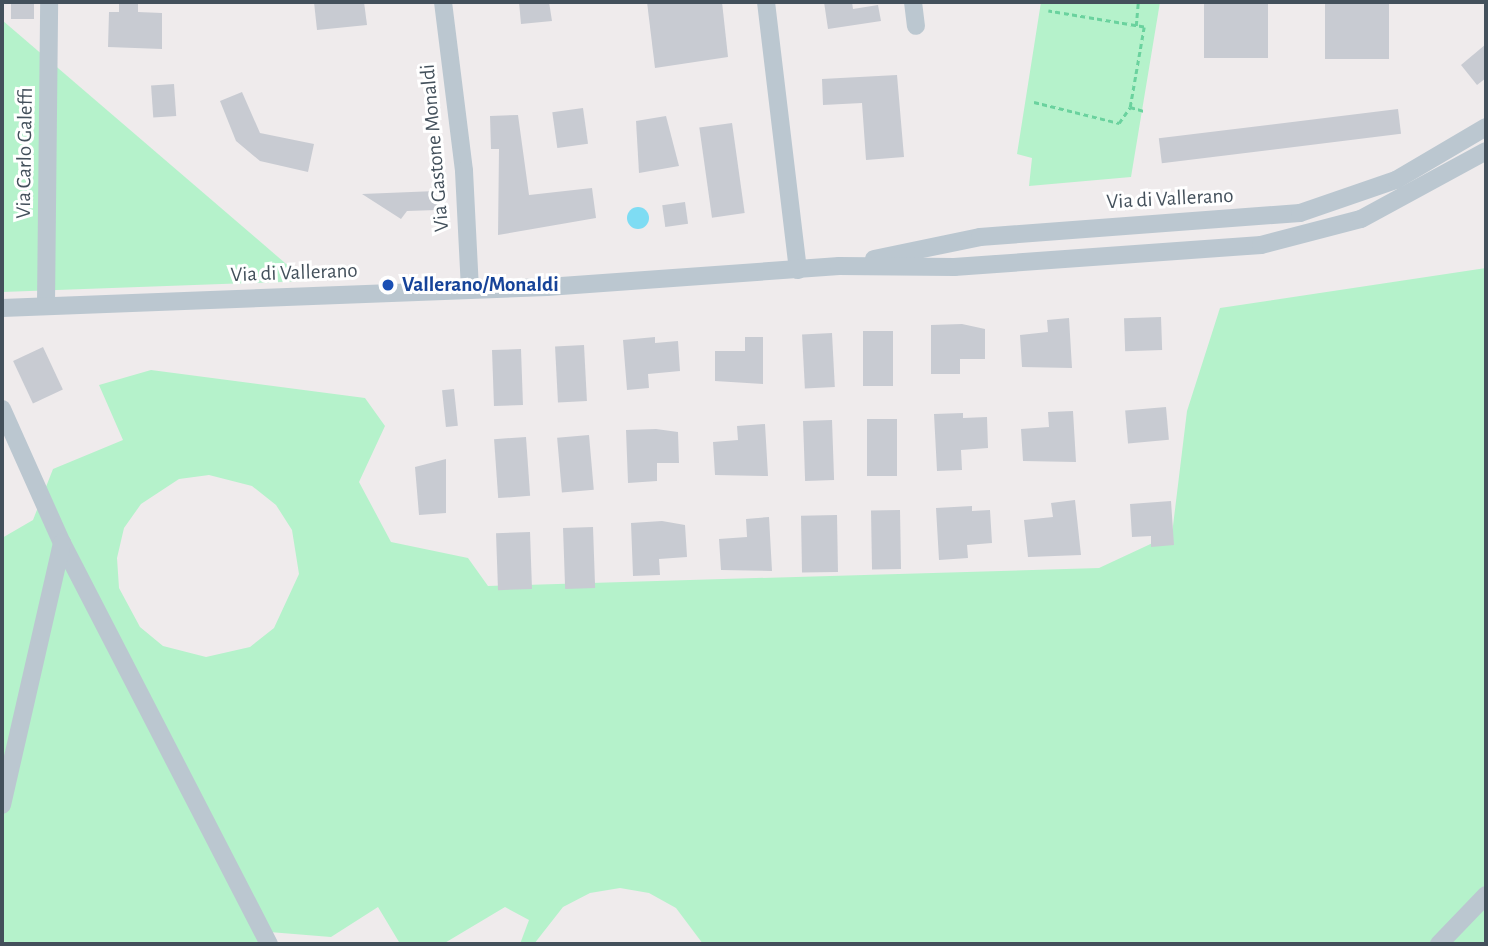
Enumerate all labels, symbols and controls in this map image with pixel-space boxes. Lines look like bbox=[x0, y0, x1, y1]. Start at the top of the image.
street label: Via Gastone Monaldi bbox=[415, 63, 455, 233]
street label: Via Carlo Galeffi bbox=[11, 87, 39, 219]
street label: Via di Vallerano bbox=[1106, 183, 1234, 215]
street label: Via di Vallerano bbox=[230, 258, 358, 288]
place label: Vallerano/Monaldi bbox=[402, 272, 559, 298]
marker: Vallerano/Monaldi bbox=[380, 277, 396, 293]

